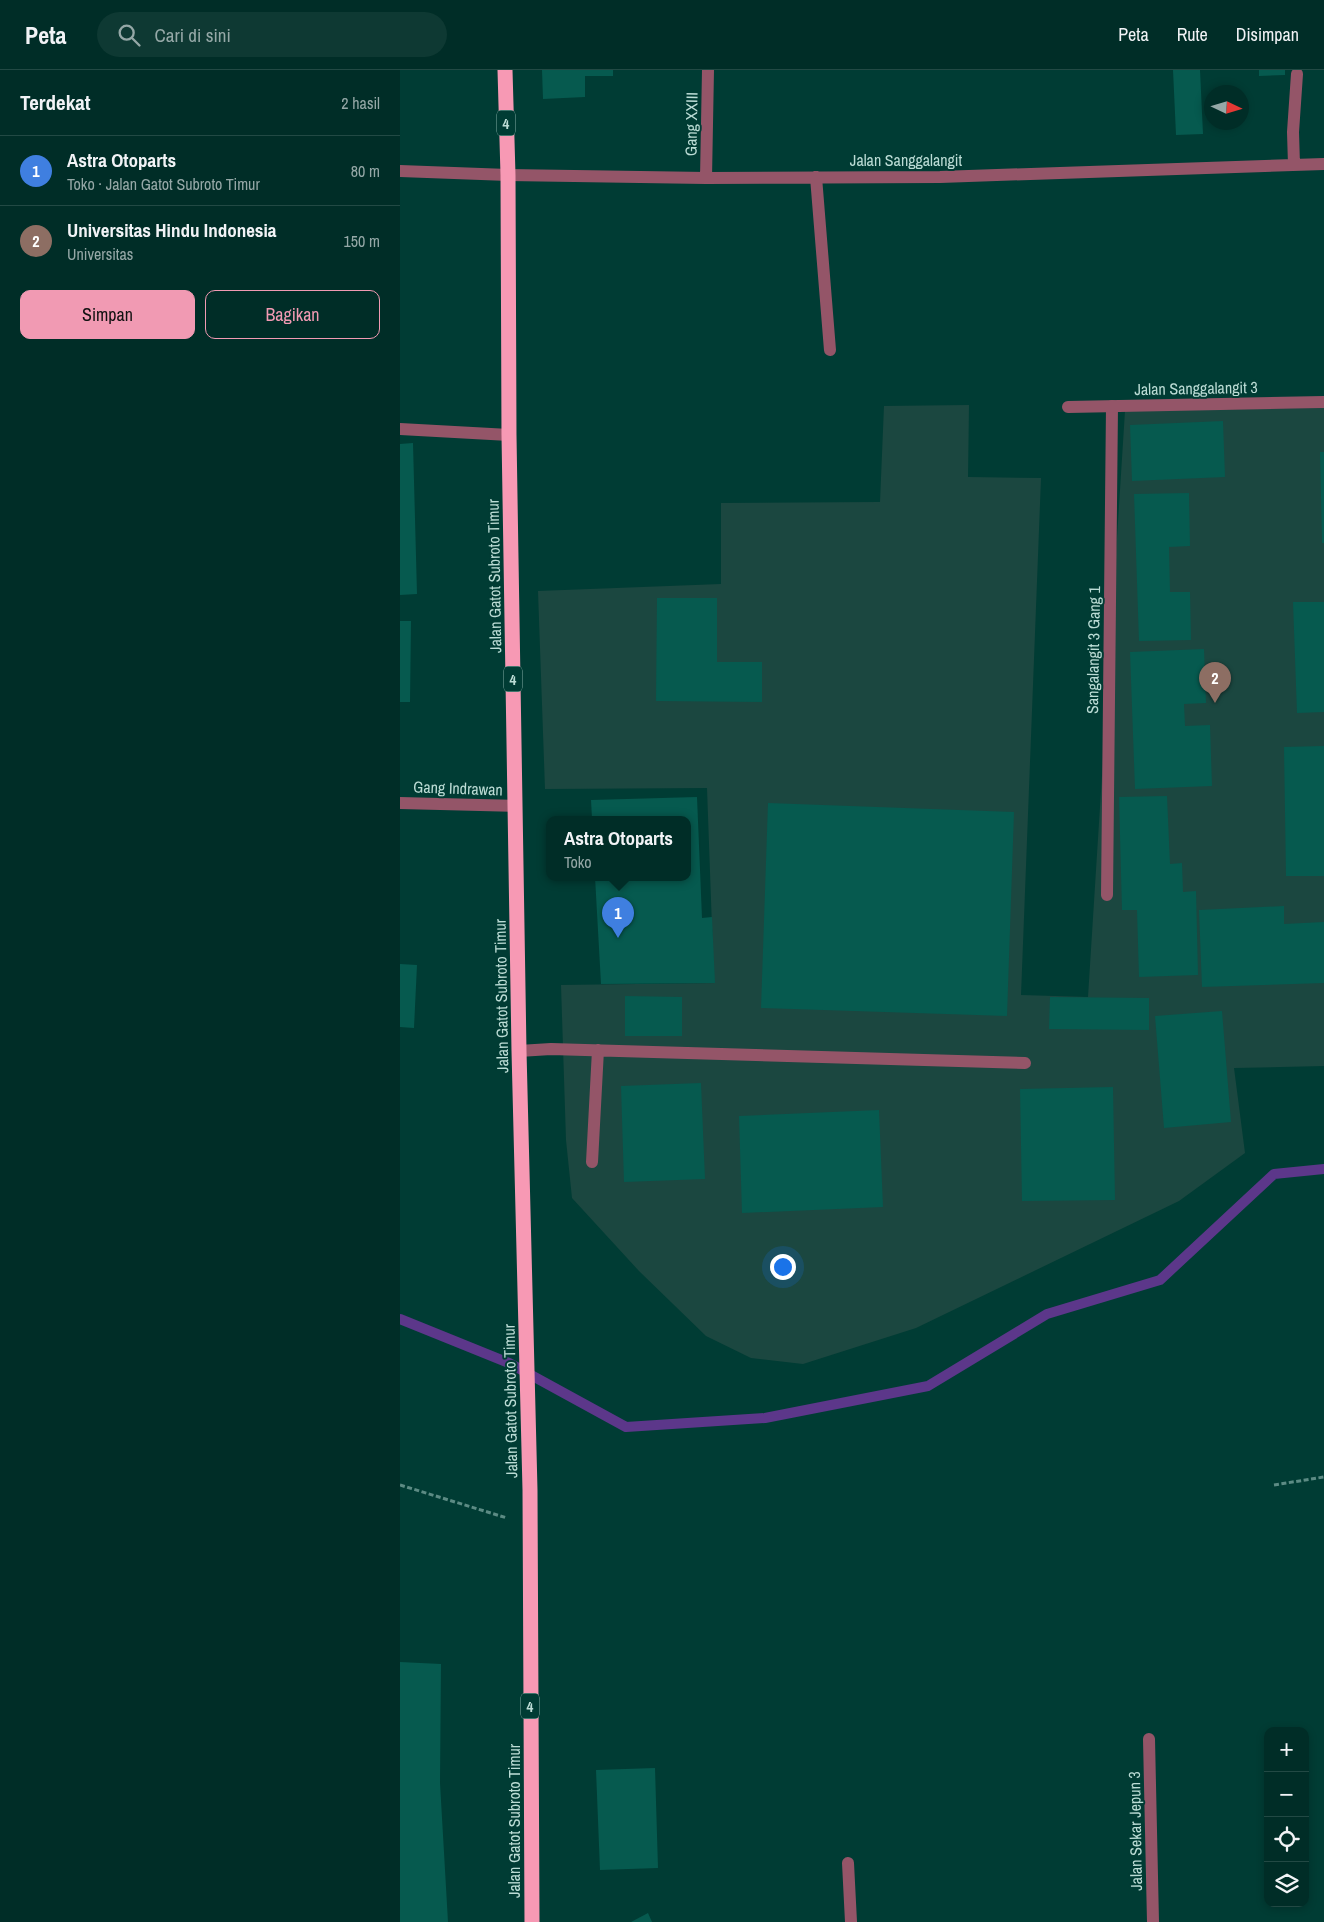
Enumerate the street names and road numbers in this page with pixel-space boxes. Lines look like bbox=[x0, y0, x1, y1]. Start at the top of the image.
street label: Gang XXIII bbox=[679, 92, 703, 156]
road number: 4 bbox=[497, 110, 515, 136]
street label: Jalan Sanggalangit bbox=[850, 149, 963, 171]
street label: Jalan Sanggalangit 3 bbox=[1134, 376, 1258, 400]
street label: Jalan Gatot Subroto Timur bbox=[482, 498, 506, 653]
street label: Sangalangit 3 Gang 1 bbox=[1081, 585, 1105, 714]
road number: 4 bbox=[504, 666, 522, 692]
street label: Gang Indrawan bbox=[413, 775, 503, 801]
street label: Jalan Gatot Subroto Timur bbox=[489, 918, 513, 1073]
street label: Jalan Gatot Subroto Timur bbox=[498, 1323, 522, 1478]
road number: 4 bbox=[521, 1694, 539, 1718]
street label: Jalan Gatot Subroto Timur bbox=[503, 1743, 525, 1898]
street label: Jalan Sekar Jepun 3 bbox=[1123, 1771, 1147, 1891]

